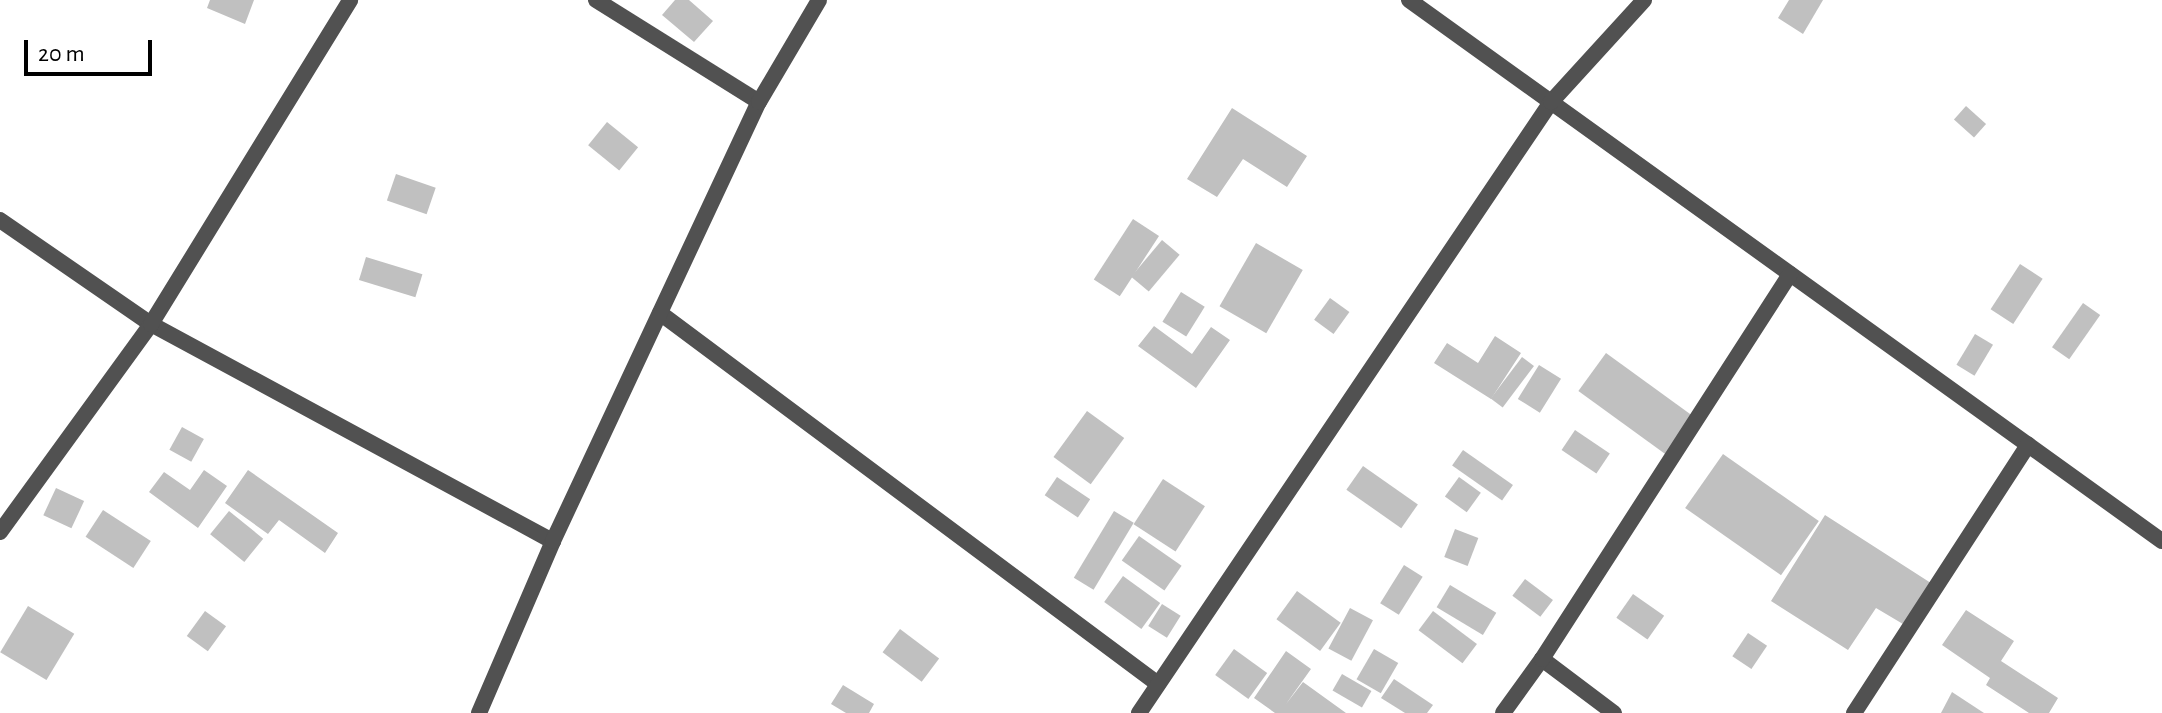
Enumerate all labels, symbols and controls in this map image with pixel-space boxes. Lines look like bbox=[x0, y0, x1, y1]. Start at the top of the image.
scale bar bbox=[28, 24, 156, 74]
text: 20 m bbox=[38, 42, 85, 66]

